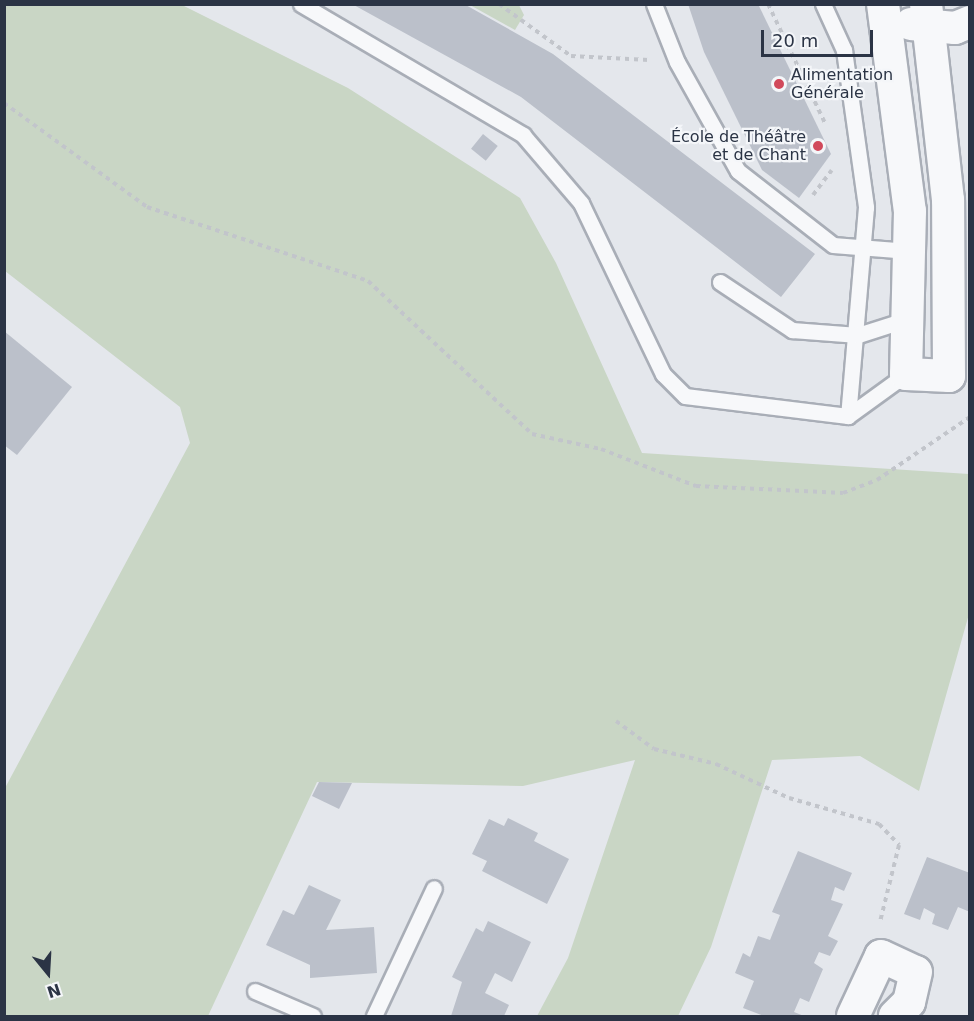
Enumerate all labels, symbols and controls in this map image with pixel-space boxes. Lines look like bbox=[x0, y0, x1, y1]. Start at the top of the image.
scale bar bbox=[764, 18, 876, 56]
text: 20 m bbox=[772, 30, 818, 51]
place label: Alimentation Générale bbox=[791, 65, 893, 103]
marker: Alimentation Générale bbox=[772, 77, 786, 91]
place label: École de Théâtre et de Chant bbox=[671, 127, 806, 165]
marker: École de Théâtre et de Chant bbox=[811, 139, 825, 153]
north arrow bbox=[18, 943, 78, 1003]
text: N bbox=[44, 979, 63, 1002]

